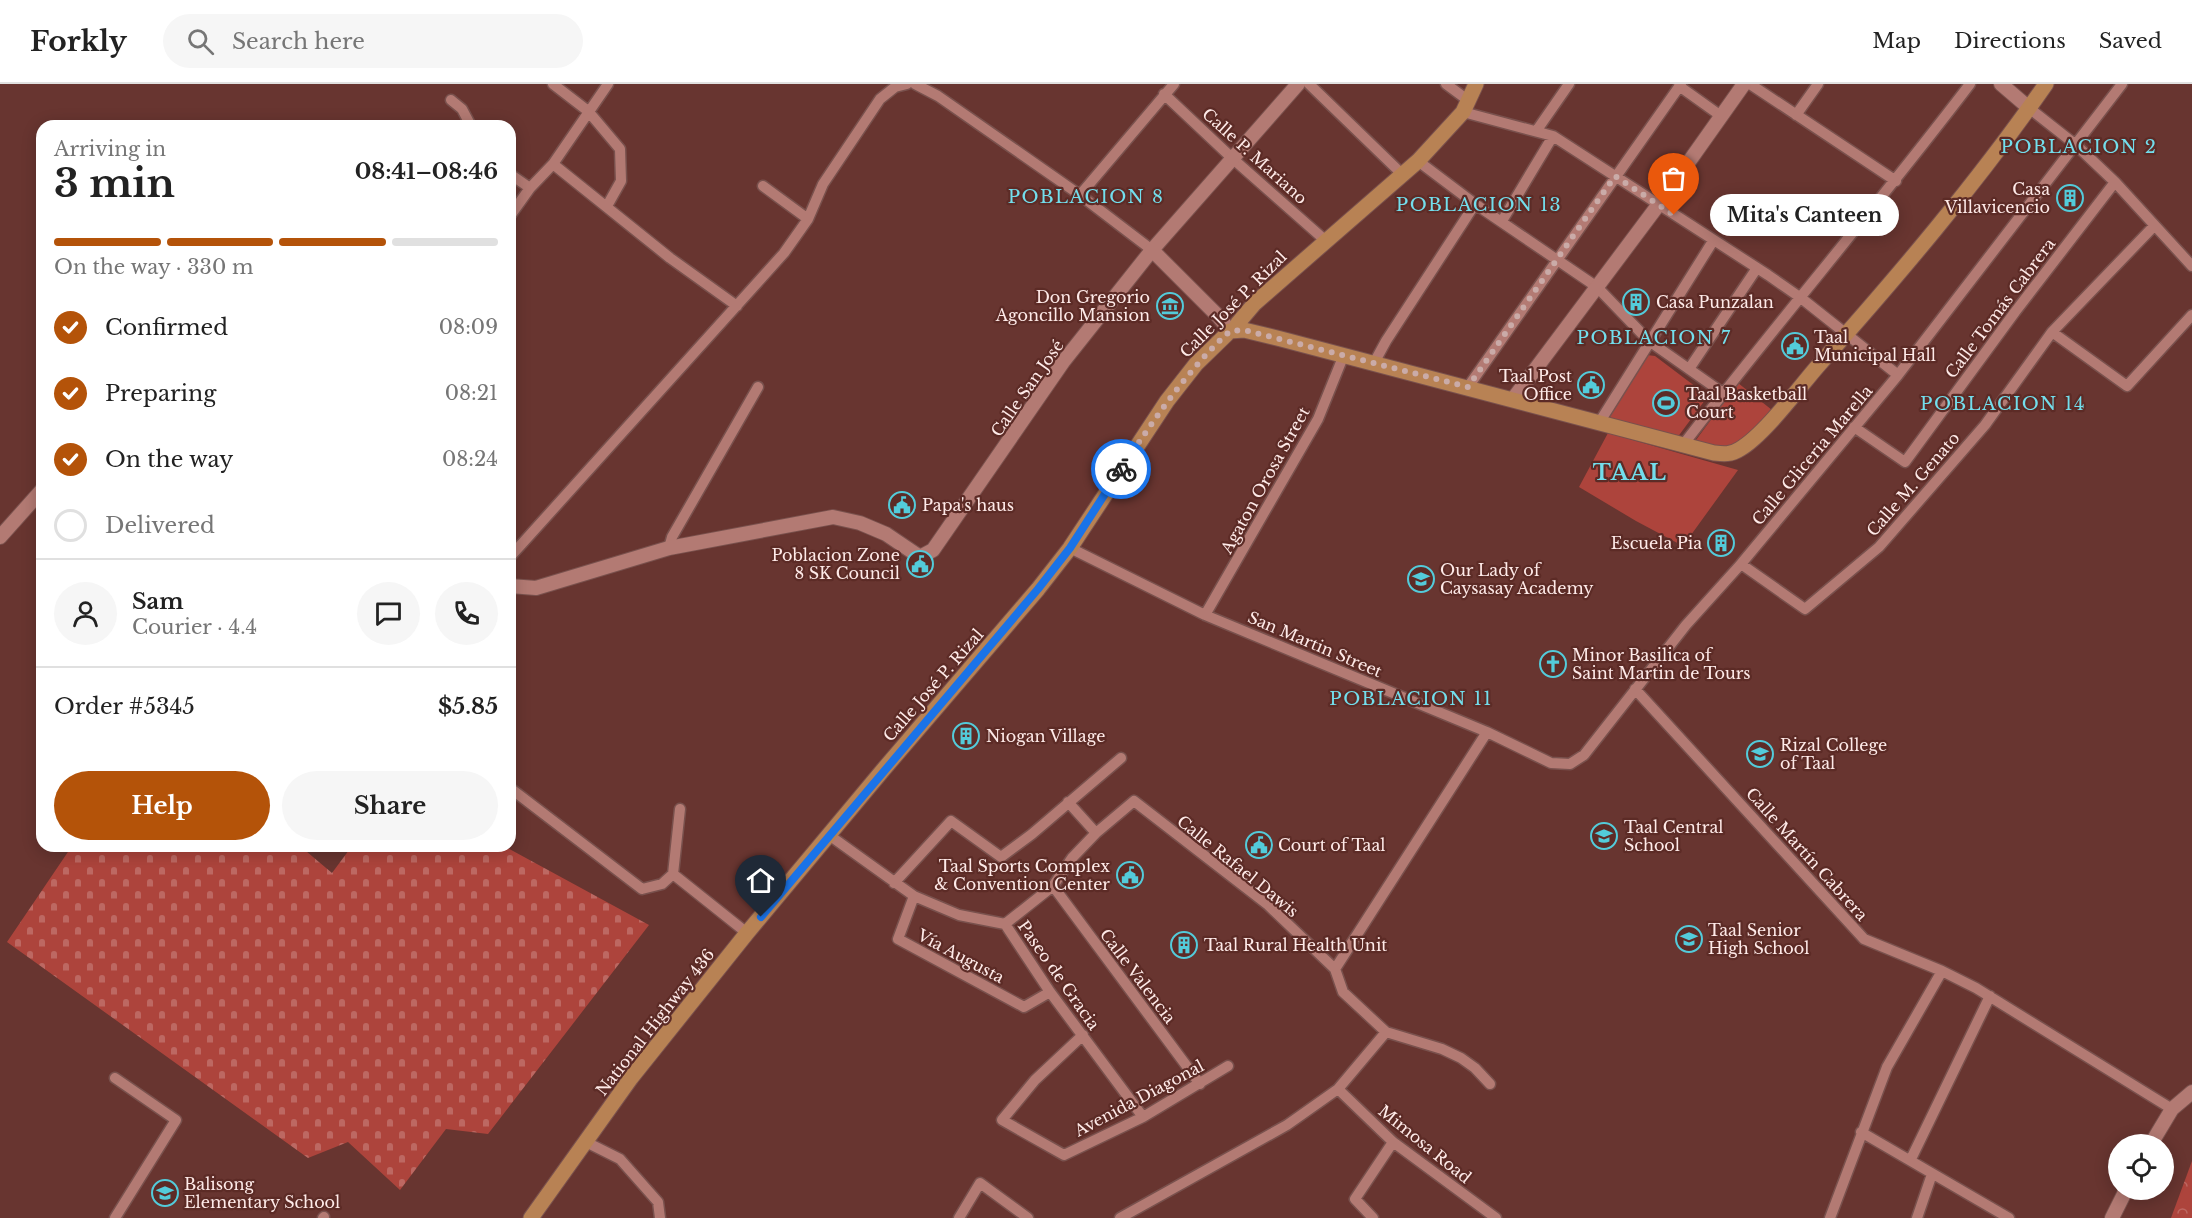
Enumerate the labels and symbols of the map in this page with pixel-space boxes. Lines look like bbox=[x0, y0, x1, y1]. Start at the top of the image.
street label: Calle P. Mariano bbox=[1198, 104, 1312, 208]
district label: POBLACION 2 bbox=[2001, 136, 2157, 158]
pin bbox=[1648, 153, 1699, 215]
place label: Casa Villavicencio bbox=[1944, 179, 2050, 217]
building icon: Casa Villavicencio bbox=[2055, 183, 2085, 213]
district label: POBLACION 8 bbox=[1008, 186, 1164, 208]
district label: POBLACION 13 bbox=[1396, 194, 1562, 216]
callout: Mita's Canteen bbox=[1710, 194, 1899, 236]
street label: Calle Tomás Cabrera bbox=[1941, 234, 2059, 382]
street label: Calle José P. Rizal bbox=[1175, 246, 1291, 362]
place label: Don Gregorio Agoncillo Mansion bbox=[995, 287, 1150, 325]
building icon: Casa Punzalan bbox=[1621, 287, 1651, 317]
museum icon: Don Gregorio Agoncillo Mansion bbox=[1155, 291, 1185, 321]
place label: Casa Punzalan bbox=[1656, 292, 1774, 312]
district label: POBLACION 7 bbox=[1577, 327, 1731, 349]
place label: Taal Municipal Hall bbox=[1814, 327, 1936, 365]
public building icon: Taal Municipal Hall bbox=[1780, 331, 1810, 361]
street label: Calle San José bbox=[986, 336, 1068, 440]
place label: Taal Post Office bbox=[1499, 366, 1572, 404]
public building icon: Taal Post Office bbox=[1576, 370, 1606, 400]
street label: Calle Gliceria Marella bbox=[1748, 381, 1877, 529]
place label: Taal Basketball Court bbox=[1686, 384, 1807, 422]
sports icon: Taal Basketball Court bbox=[1651, 388, 1681, 418]
district label: POBLACION 14 bbox=[1920, 393, 2086, 415]
street label: Agaton Orosa Street bbox=[1216, 403, 1314, 558]
street label: Calle M. Genato bbox=[1862, 428, 1964, 540]
courier bbox=[1091, 439, 1151, 499]
district label: TAAL bbox=[1593, 459, 1667, 486]
public building icon: Papa's haus bbox=[887, 490, 917, 520]
place label: Papa's haus bbox=[922, 495, 1014, 515]
building icon: Escuela Pia bbox=[1706, 528, 1736, 558]
place label: Escuela Pia bbox=[1611, 533, 1702, 553]
place label: Poblacion Zone 8 SK Council bbox=[771, 545, 900, 583]
public building icon: Poblacion Zone 8 SK Council bbox=[905, 549, 935, 579]
place label: Our Lady of Caysasay Academy bbox=[1440, 560, 1594, 598]
school or university icon: Our Lady of Caysasay Academy bbox=[1406, 564, 1436, 594]
street label: San Martin Street bbox=[1245, 607, 1385, 681]
street label: Calle José P. Rizal bbox=[879, 625, 987, 745]
place label: Minor Basilica of Saint Martin de Tours bbox=[1572, 645, 1751, 683]
church icon: Minor Basilica of Saint Martin de Tours bbox=[1538, 649, 1568, 679]
district label: POBLACION 11 bbox=[1329, 688, 1493, 710]
building icon: Niogan Village bbox=[951, 721, 981, 751]
place label: Niogan Village bbox=[986, 726, 1105, 746]
place label: Rizal College of Taal bbox=[1780, 735, 1887, 773]
school or university icon: Rizal College of Taal bbox=[1745, 739, 1775, 769]
street label: Calle Martín Cabrera bbox=[1742, 783, 1872, 925]
street label: Calle Rafael Dawis bbox=[1173, 811, 1303, 921]
place label: Taal Central School bbox=[1624, 817, 1723, 855]
school or university icon: Taal Central School bbox=[1589, 821, 1619, 851]
public building icon: Court of Taal bbox=[1244, 830, 1274, 860]
place label: Court of Taal bbox=[1278, 835, 1386, 855]
pin bbox=[735, 855, 786, 917]
place label: Taal Sports Complex & Convention Center bbox=[934, 856, 1110, 894]
public building icon: Taal Sports Complex & Convention Center bbox=[1115, 860, 1145, 890]
street label: Paseo de Gracia bbox=[1014, 916, 1104, 1034]
place label: Taal Senior High School bbox=[1708, 920, 1809, 958]
street label: Vía Augusta bbox=[913, 924, 1008, 987]
school or university icon: Taal Senior High School bbox=[1674, 924, 1704, 954]
street label: Calle Valencia bbox=[1096, 925, 1180, 1027]
building icon: Taal Rural Health Unit bbox=[1169, 930, 1199, 960]
place label: Taal Rural Health Unit bbox=[1204, 935, 1387, 955]
street label: National Highway 436 bbox=[591, 945, 719, 1099]
street label: Avenida Diagonal bbox=[1070, 1055, 1207, 1141]
street label: Mimosa Road bbox=[1375, 1100, 1476, 1188]
place label: Balisong Elementary School bbox=[184, 1174, 340, 1212]
school or university icon: Balisong Elementary School bbox=[150, 1178, 180, 1208]

